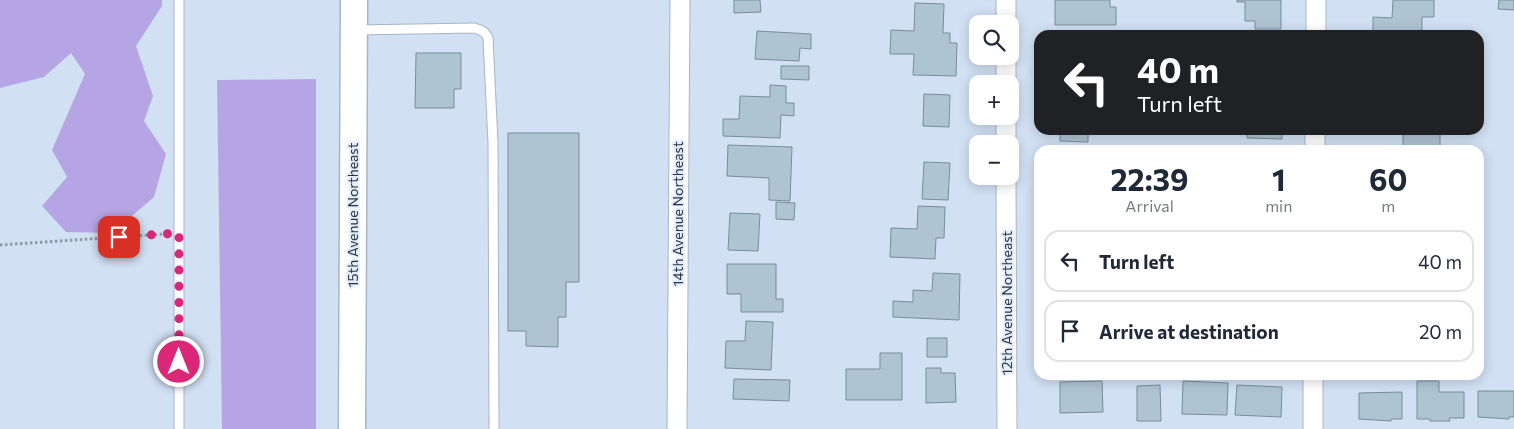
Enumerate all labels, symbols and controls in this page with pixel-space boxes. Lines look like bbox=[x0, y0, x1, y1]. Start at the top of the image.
map controls bbox=[969, 15, 1019, 185]
button: search bbox=[969, 15, 1019, 65]
text: 40 m bbox=[1137, 47, 1219, 90]
icon: left bbox=[1054, 50, 1119, 115]
button: + bbox=[969, 75, 1019, 125]
text: Turn left bbox=[1137, 90, 1222, 117]
button: − bbox=[969, 135, 1019, 185]
street label: 14th Avenue Northeast bbox=[669, 141, 686, 287]
street label: 15th Avenue Northeast bbox=[344, 142, 361, 287]
text: 22:39 bbox=[1111, 160, 1189, 197]
text: 1 bbox=[1272, 160, 1286, 197]
text: 60 bbox=[1369, 160, 1407, 197]
text: Arrival bbox=[1125, 196, 1174, 215]
text: min bbox=[1265, 196, 1292, 215]
text: m bbox=[1381, 196, 1395, 215]
pin bbox=[98, 216, 140, 258]
icon: arrive bbox=[105, 223, 133, 251]
street label: 12th Avenue Northeast bbox=[998, 230, 1015, 375]
icon: left bbox=[1056, 247, 1084, 275]
text: Turn left bbox=[1099, 250, 1174, 273]
text: 40 m bbox=[1418, 250, 1462, 273]
icon: arrive bbox=[1056, 317, 1084, 345]
text: Arrive at destination bbox=[1099, 320, 1279, 343]
text: 20 m bbox=[1419, 320, 1462, 343]
position arrow bbox=[152, 335, 204, 387]

